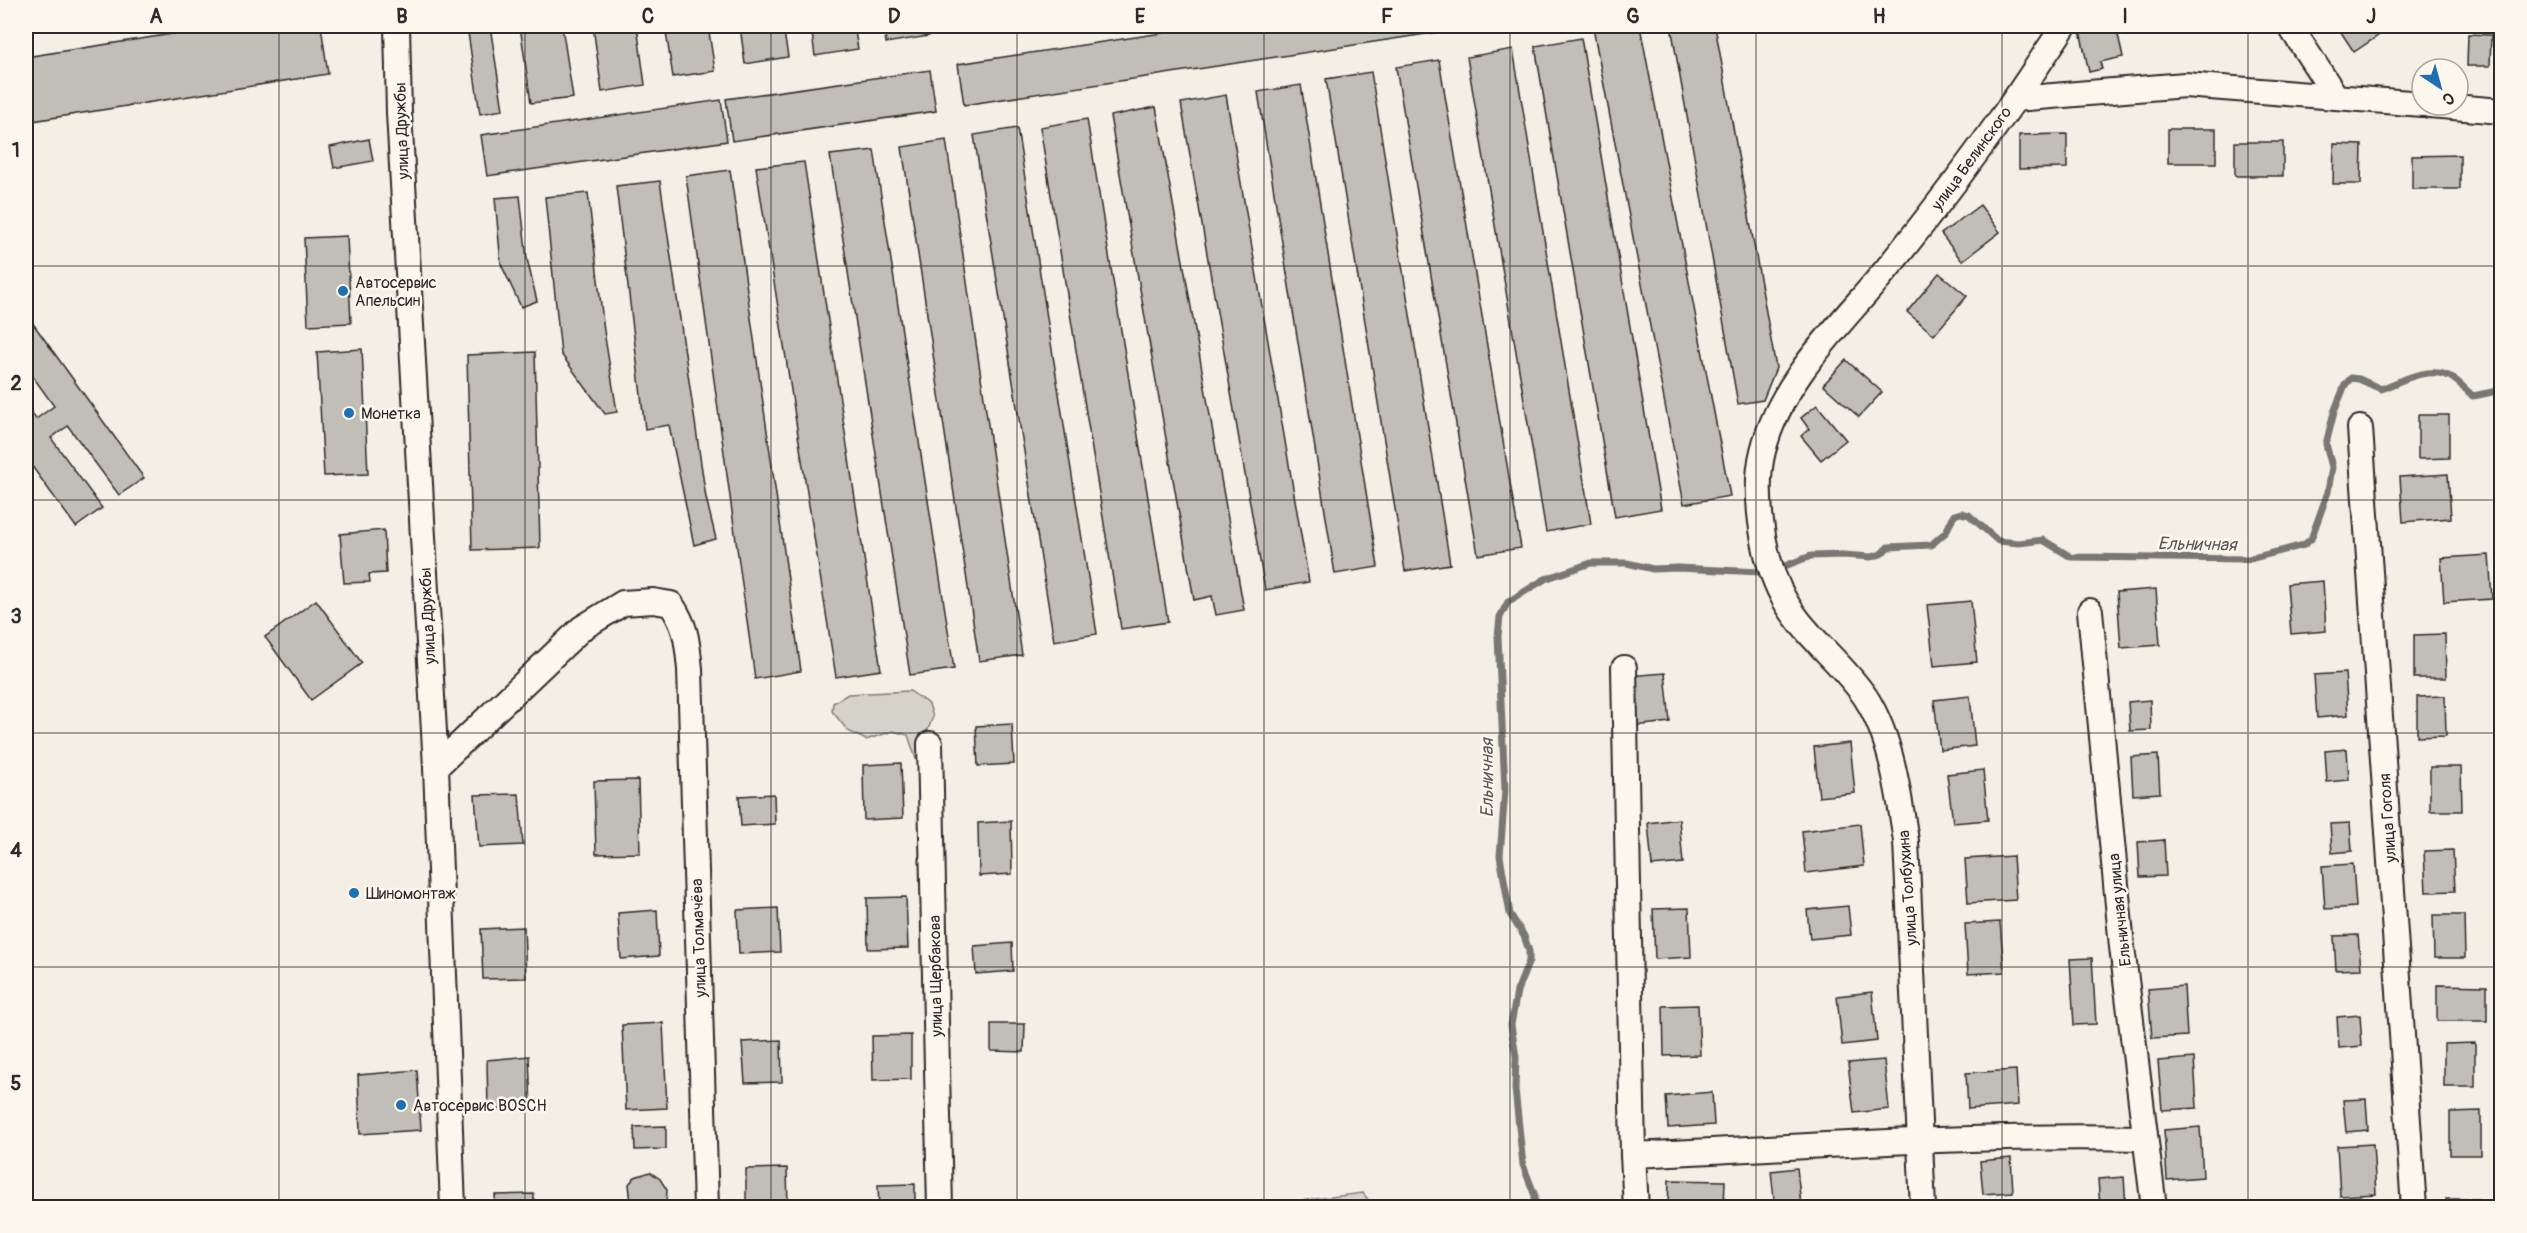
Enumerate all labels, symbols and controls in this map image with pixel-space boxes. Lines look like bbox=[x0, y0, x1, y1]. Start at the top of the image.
text: A bbox=[150, 4, 163, 29]
text: B bbox=[396, 4, 408, 29]
text: C bbox=[642, 4, 654, 29]
text: D bbox=[888, 4, 901, 29]
text: E bbox=[1135, 4, 1146, 29]
text: F bbox=[1381, 4, 1393, 29]
text: G bbox=[1626, 4, 1640, 29]
text: H bbox=[1873, 4, 1886, 29]
text: I bbox=[2122, 4, 2128, 29]
text: J bbox=[2366, 4, 2376, 29]
north arrow bbox=[2410, 57, 2470, 117]
street label: улица Дружбы bbox=[390, 82, 414, 181]
text: С bbox=[2438, 87, 2458, 109]
street label: улица Белинского bbox=[1927, 102, 2016, 215]
text: 1 bbox=[12, 138, 20, 163]
place label: Автосервис Апельсин bbox=[355, 273, 437, 311]
marker: Автосервис Апельсин bbox=[336, 284, 350, 298]
text: 2 bbox=[10, 371, 22, 396]
place label: Монетка bbox=[361, 404, 421, 424]
marker: Монетка bbox=[342, 406, 356, 420]
water label: Ельничная bbox=[2157, 532, 2238, 557]
street label: улица Дружбы bbox=[415, 567, 441, 666]
text: 3 bbox=[10, 604, 22, 629]
water label: Ельничная bbox=[1476, 737, 1499, 818]
street label: улица Гоголя bbox=[2375, 773, 2401, 864]
street label: улица Толбухина bbox=[1894, 829, 1922, 947]
text: 4 bbox=[10, 838, 22, 863]
street label: Ельничная улица bbox=[2104, 852, 2136, 967]
street label: улица Толмачёва bbox=[687, 878, 711, 999]
place label: Шиномонтаж bbox=[366, 884, 456, 904]
marker: Шиномонтаж bbox=[347, 886, 361, 900]
street label: улица Щербакова bbox=[925, 915, 947, 1038]
text: 5 bbox=[11, 1071, 22, 1096]
place label: Автосервис BOSCH bbox=[413, 1096, 547, 1116]
marker: Автосервис BOSCH bbox=[394, 1098, 408, 1112]

